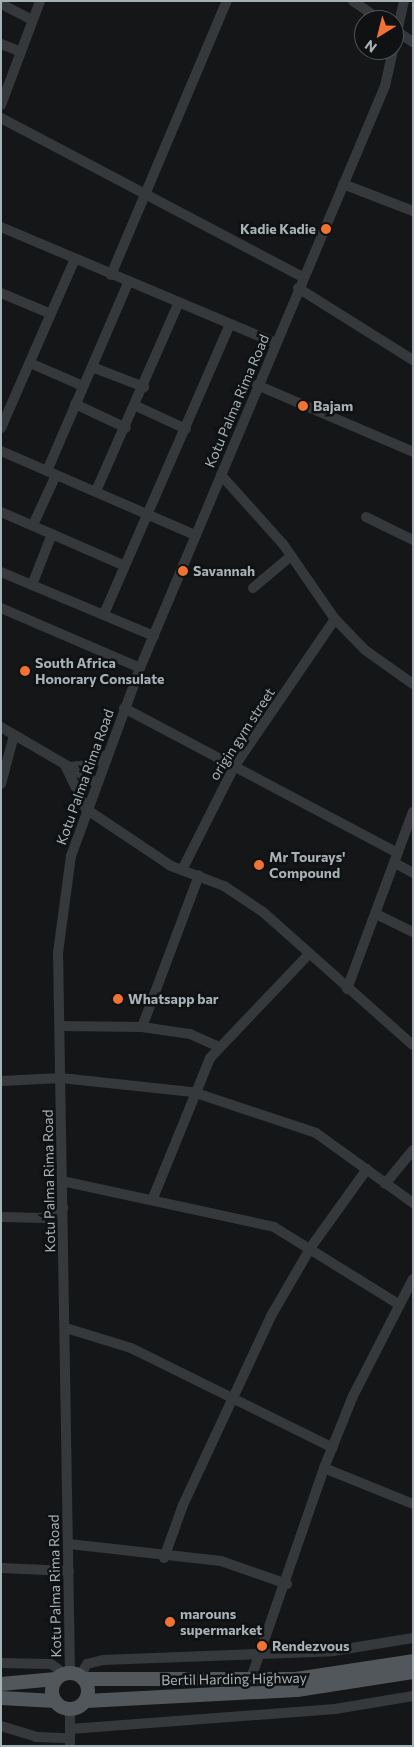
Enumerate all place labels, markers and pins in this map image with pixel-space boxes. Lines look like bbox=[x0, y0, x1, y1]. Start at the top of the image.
place label: Kadie Kadie bbox=[240, 221, 316, 237]
marker: Kadie Kadie bbox=[320, 223, 332, 235]
place label: Bajam bbox=[313, 398, 353, 414]
marker: Bajam bbox=[297, 400, 309, 412]
place label: Savannah bbox=[193, 563, 255, 579]
marker: Savannah bbox=[177, 565, 189, 577]
place label: South Africa Honorary Consulate bbox=[35, 655, 164, 688]
marker: South Africa Honorary Consulate bbox=[19, 665, 31, 677]
place label: Mr Tourays' Compound bbox=[269, 849, 345, 882]
marker: Mr Tourays' Compound bbox=[253, 859, 265, 871]
place label: Whatsapp bar bbox=[128, 991, 219, 1007]
marker: Whatsapp bar bbox=[112, 993, 124, 1005]
place label: marouns supermarket bbox=[180, 1606, 262, 1638]
marker: marouns supermarket bbox=[164, 1616, 176, 1628]
place label: Rendezvous bbox=[272, 1638, 350, 1654]
marker: Rendezvous bbox=[256, 1640, 268, 1652]

